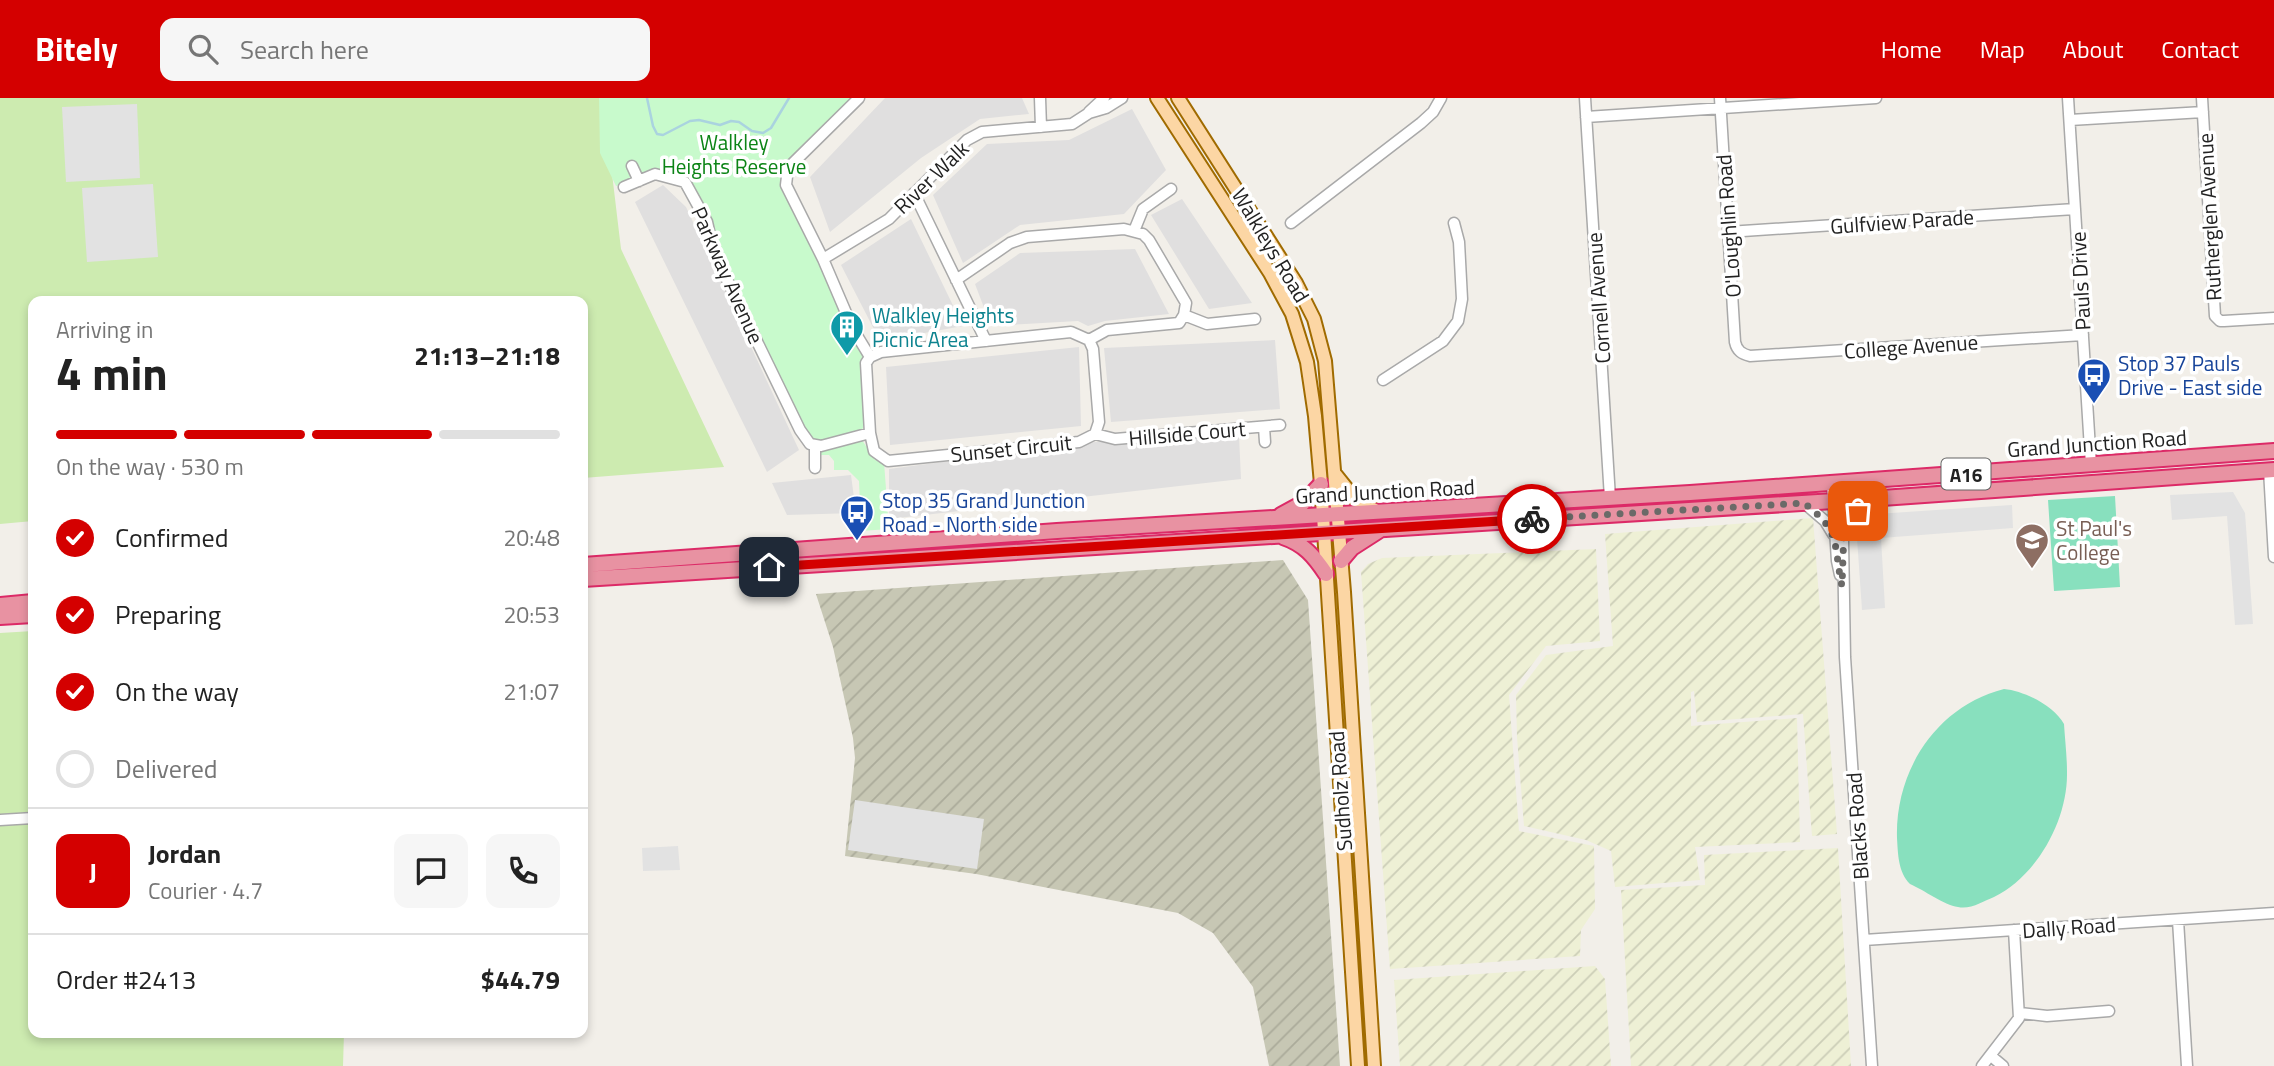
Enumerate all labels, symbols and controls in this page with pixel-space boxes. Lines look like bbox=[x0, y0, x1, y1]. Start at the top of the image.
search box bbox=[160, 18, 650, 81]
text: Bitely bbox=[35, 24, 118, 74]
icon: search bbox=[184, 30, 222, 68]
text: Search here bbox=[240, 30, 369, 69]
text: Home bbox=[1881, 31, 1942, 67]
text: Map bbox=[1980, 31, 2025, 67]
text: About bbox=[2063, 31, 2123, 67]
text: Contact bbox=[2161, 31, 2239, 67]
park label: Walkley Heights Reserve bbox=[662, 126, 806, 182]
street label: Rutherglen Avenue bbox=[2189, 132, 2229, 302]
street label: River Walk bbox=[886, 133, 976, 221]
street label: O'Loughlin Road bbox=[1707, 153, 1749, 299]
street label: Walkleys Road bbox=[1224, 182, 1318, 308]
street label: Gulfview Parade bbox=[1829, 200, 1975, 242]
street label: Parkway Avenue bbox=[683, 201, 773, 349]
street label: Cornell Avenue bbox=[1577, 231, 1619, 365]
street label: Pauls Drive bbox=[2061, 231, 2099, 331]
place label: Walkley Heights Picnic Area bbox=[872, 299, 1014, 355]
building icon: Walkley Heights Picnic Area bbox=[828, 308, 866, 357]
text: Arriving in bbox=[56, 312, 153, 347]
street label: College Avenue bbox=[1843, 325, 1979, 367]
text: 21:13–21:18 bbox=[414, 336, 560, 375]
text: 4 min bbox=[56, 338, 168, 408]
place label: Stop 37 Pauls Drive - East side bbox=[2118, 347, 2262, 403]
bus stop icon: Stop 37 Pauls Drive - East side bbox=[2075, 356, 2113, 405]
street label: Hillside Court bbox=[1127, 412, 1247, 454]
street label: Grand Junction Road bbox=[2006, 421, 2188, 465]
street label: Sunset Circuit bbox=[949, 426, 1074, 470]
text: On the way · 530 m bbox=[56, 449, 244, 484]
road number: A16 bbox=[1941, 458, 1990, 490]
street label: Grand Junction Road bbox=[1294, 470, 1476, 512]
pin bbox=[1828, 481, 1888, 541]
place label: Stop 35 Grand Junction Road - North side bbox=[882, 484, 1085, 540]
courier bbox=[1497, 484, 1567, 554]
icon: bag bbox=[1839, 492, 1877, 530]
bus stop icon: Stop 35 Grand Junction Road - North side bbox=[838, 493, 876, 542]
icon: bike bbox=[1513, 500, 1551, 538]
place label: St Paul's College bbox=[2056, 512, 2132, 568]
text: Confirmed bbox=[115, 518, 229, 557]
icon: check bbox=[56, 519, 94, 557]
text: 20:48 bbox=[503, 520, 560, 555]
school or university icon: St Paul's College bbox=[2013, 521, 2051, 570]
pin bbox=[739, 537, 799, 597]
icon: home bbox=[750, 548, 788, 586]
text: Preparing bbox=[115, 595, 221, 634]
icon: check bbox=[56, 596, 94, 634]
text: 20:53 bbox=[503, 597, 560, 632]
text: On the way bbox=[115, 672, 239, 711]
icon: check bbox=[56, 673, 94, 711]
text: 21:07 bbox=[503, 674, 560, 709]
street label: Sudholz Road bbox=[1320, 730, 1360, 852]
text: Delivered bbox=[115, 749, 218, 788]
street label: Blacks Road bbox=[1837, 771, 1877, 881]
text: Jordan bbox=[148, 834, 221, 873]
button: chat bbox=[394, 834, 468, 908]
button: phone bbox=[486, 834, 560, 908]
text: J bbox=[89, 852, 97, 891]
text: Courier · 4.7 bbox=[148, 873, 263, 908]
street label: Dally Road bbox=[2021, 908, 2117, 946]
text: Order #2413 bbox=[56, 960, 196, 999]
text: $44.79 bbox=[481, 960, 560, 999]

